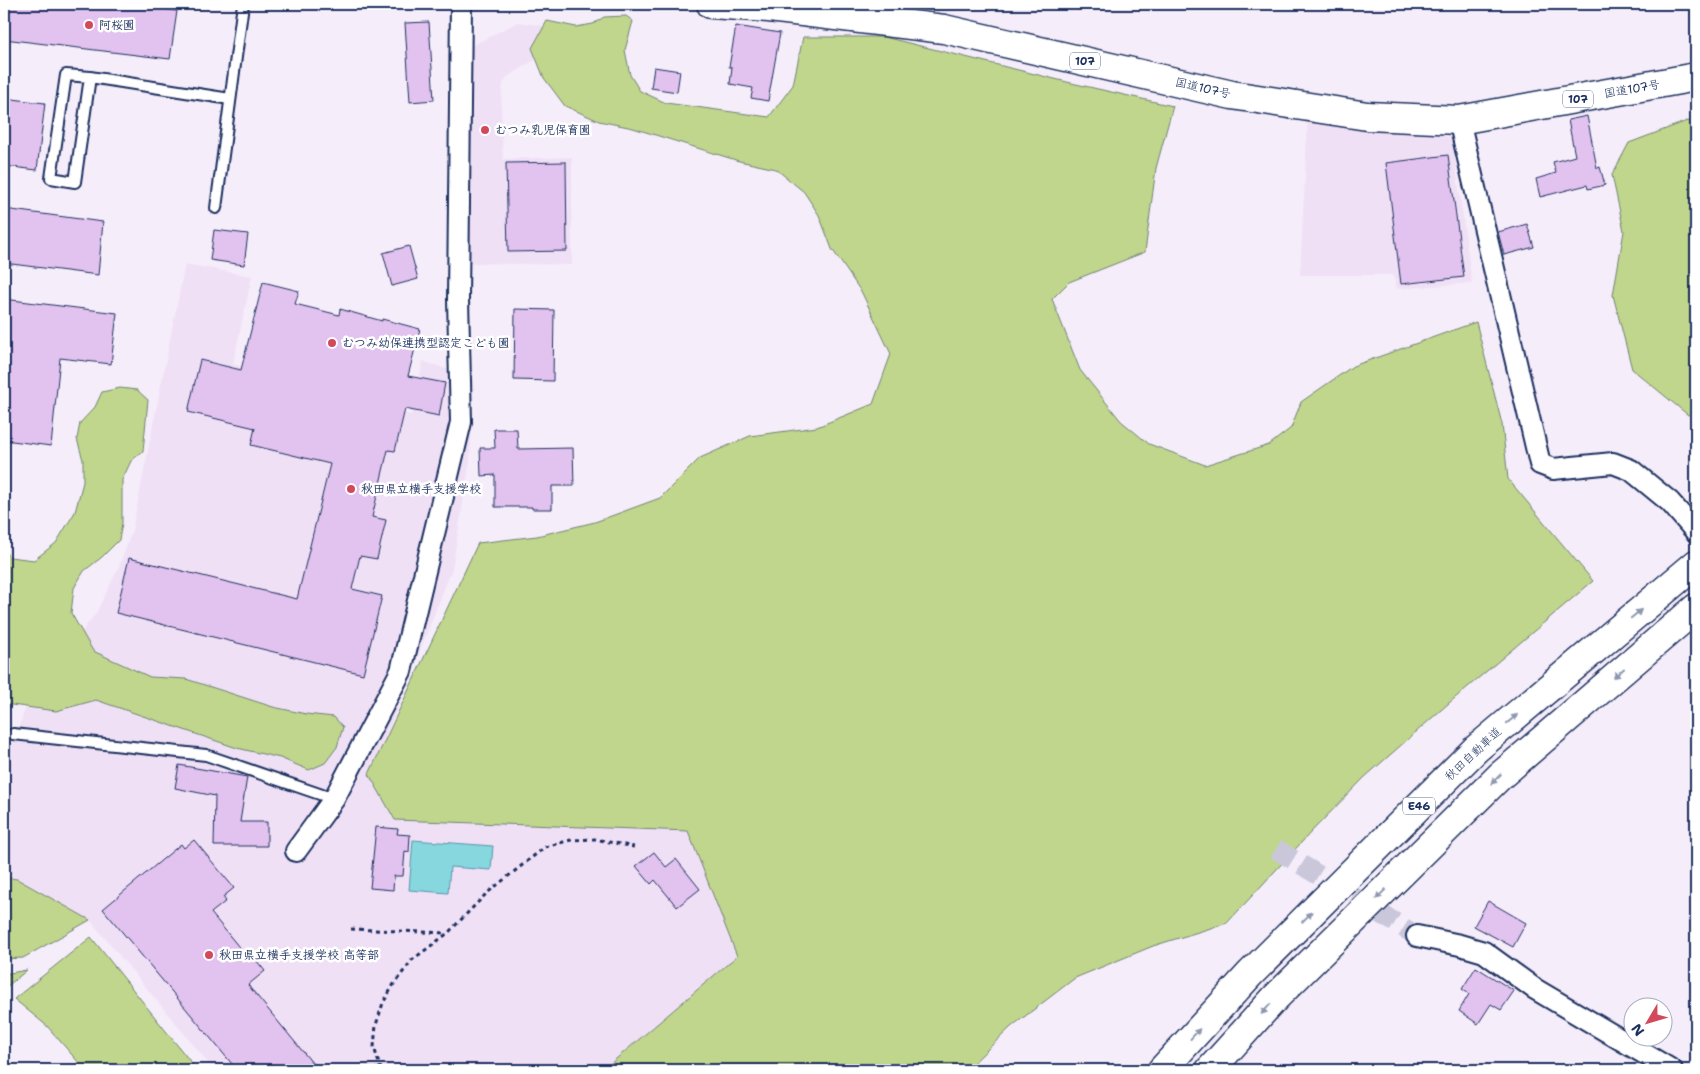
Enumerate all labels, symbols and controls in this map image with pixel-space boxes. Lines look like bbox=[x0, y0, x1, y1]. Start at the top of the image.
place label: 阿桜園 bbox=[99, 17, 135, 33]
marker: 阿桜園 bbox=[83, 19, 95, 31]
road number: 107 bbox=[1070, 52, 1100, 70]
street label: 国道107号 bbox=[1174, 74, 1232, 102]
street label: 国道107号 bbox=[1603, 76, 1661, 102]
road number: 107 bbox=[1563, 90, 1593, 108]
place label: むつみ乳児保育園 bbox=[495, 122, 591, 138]
marker: むつみ乳児保育園 bbox=[479, 124, 491, 136]
place label: むつみ幼保連携型認定こども園 bbox=[342, 335, 510, 351]
marker: むつみ幼保連携型認定こども園 bbox=[326, 337, 338, 349]
place label: 秋田県立横手支援学校 bbox=[361, 481, 481, 497]
marker: 秋田県立横手支援学校 bbox=[345, 483, 357, 495]
one-way arrow bbox=[1629, 608, 1642, 619]
one-way arrow bbox=[1613, 668, 1626, 679]
one-way arrow bbox=[1505, 713, 1518, 724]
street label: 秋田自動車道 bbox=[1441, 724, 1505, 784]
one-way arrow bbox=[1490, 773, 1502, 785]
road number: E46 bbox=[1403, 798, 1435, 814]
one-way arrow bbox=[1375, 888, 1387, 900]
one-way arrow bbox=[1301, 911, 1313, 923]
place label: 秋田県立横手支援学校 高等部 bbox=[219, 947, 379, 963]
marker: 秋田県立横手支援学校 高等部 bbox=[203, 949, 215, 961]
north arrow bbox=[1622, 996, 1672, 1046]
one-way arrow bbox=[1260, 1002, 1271, 1015]
text: N bbox=[1627, 1020, 1648, 1040]
one-way arrow bbox=[1189, 1029, 1201, 1041]

